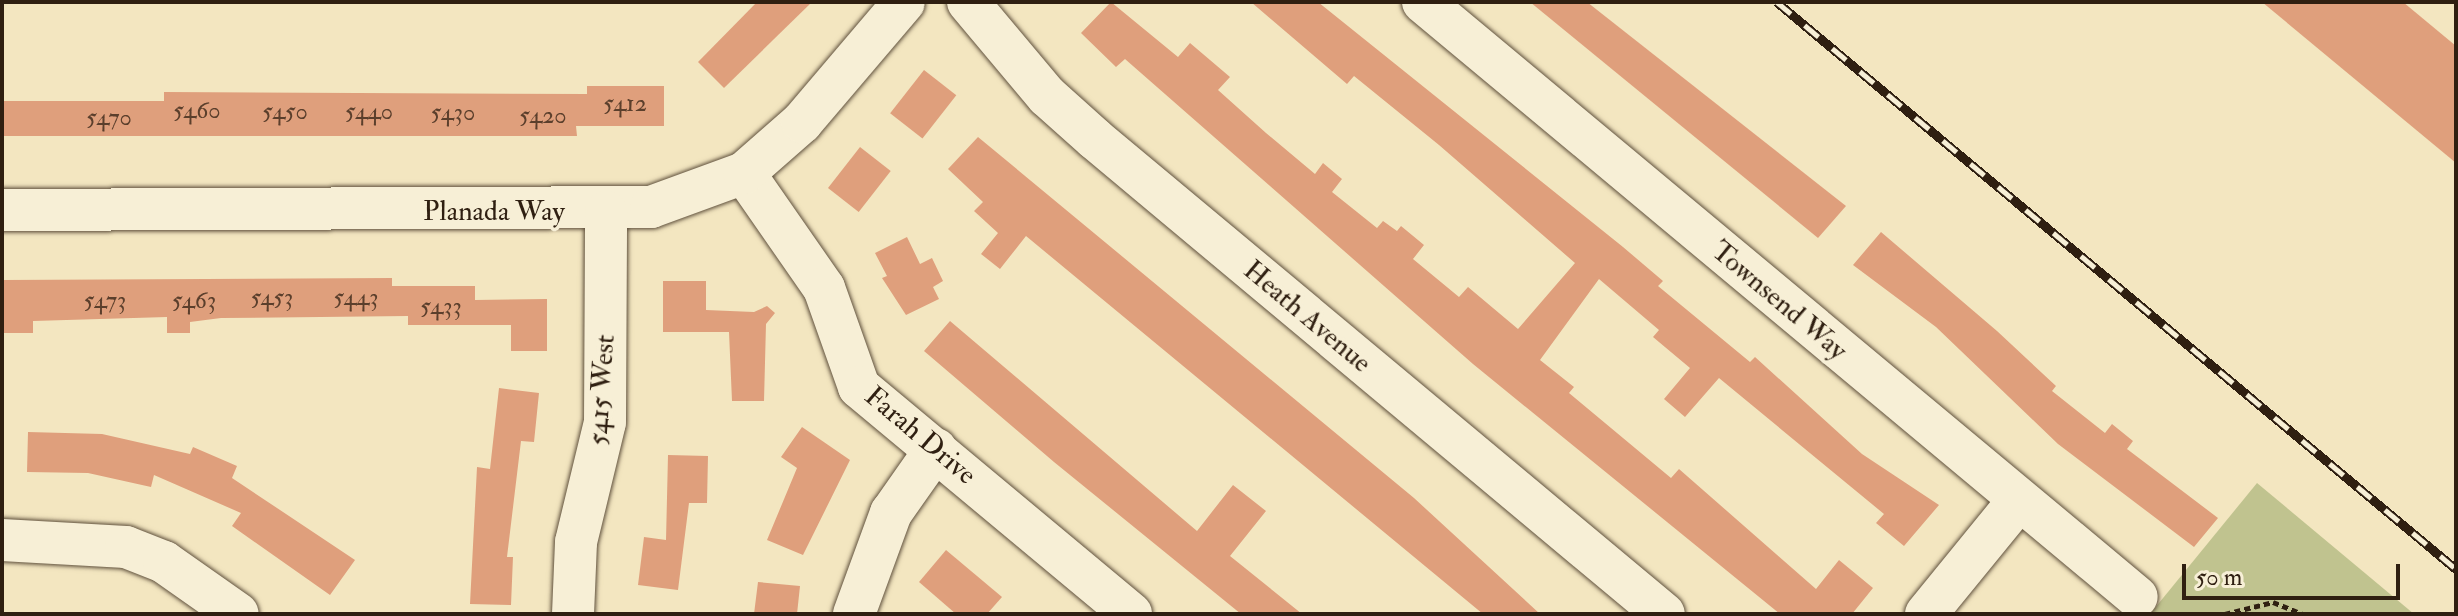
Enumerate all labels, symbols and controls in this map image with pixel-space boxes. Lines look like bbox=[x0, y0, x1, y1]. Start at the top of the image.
house number: 5412 bbox=[603, 90, 647, 118]
house number: 5460 bbox=[173, 97, 221, 125]
house number: 5450 bbox=[262, 98, 308, 126]
house number: 5440 bbox=[345, 98, 393, 126]
house number: 5430 bbox=[431, 99, 475, 127]
house number: 5420 bbox=[519, 102, 567, 130]
house number: 5470 bbox=[86, 104, 132, 132]
street label: Planada Way bbox=[423, 195, 565, 229]
street label: Townsend Way bbox=[1704, 234, 1854, 368]
street label: Heath Avenue bbox=[1236, 254, 1378, 380]
house number: 5453 bbox=[251, 284, 293, 312]
house number: 5443 bbox=[333, 284, 379, 312]
house number: 5473 bbox=[84, 287, 126, 315]
house number: 5463 bbox=[172, 287, 216, 315]
house number: 5433 bbox=[420, 293, 462, 321]
street label: 5415 West bbox=[581, 333, 623, 447]
street label: Farah Drive bbox=[858, 380, 982, 492]
scale bar bbox=[2186, 548, 2404, 598]
text: 50 m bbox=[2196, 562, 2242, 593]

